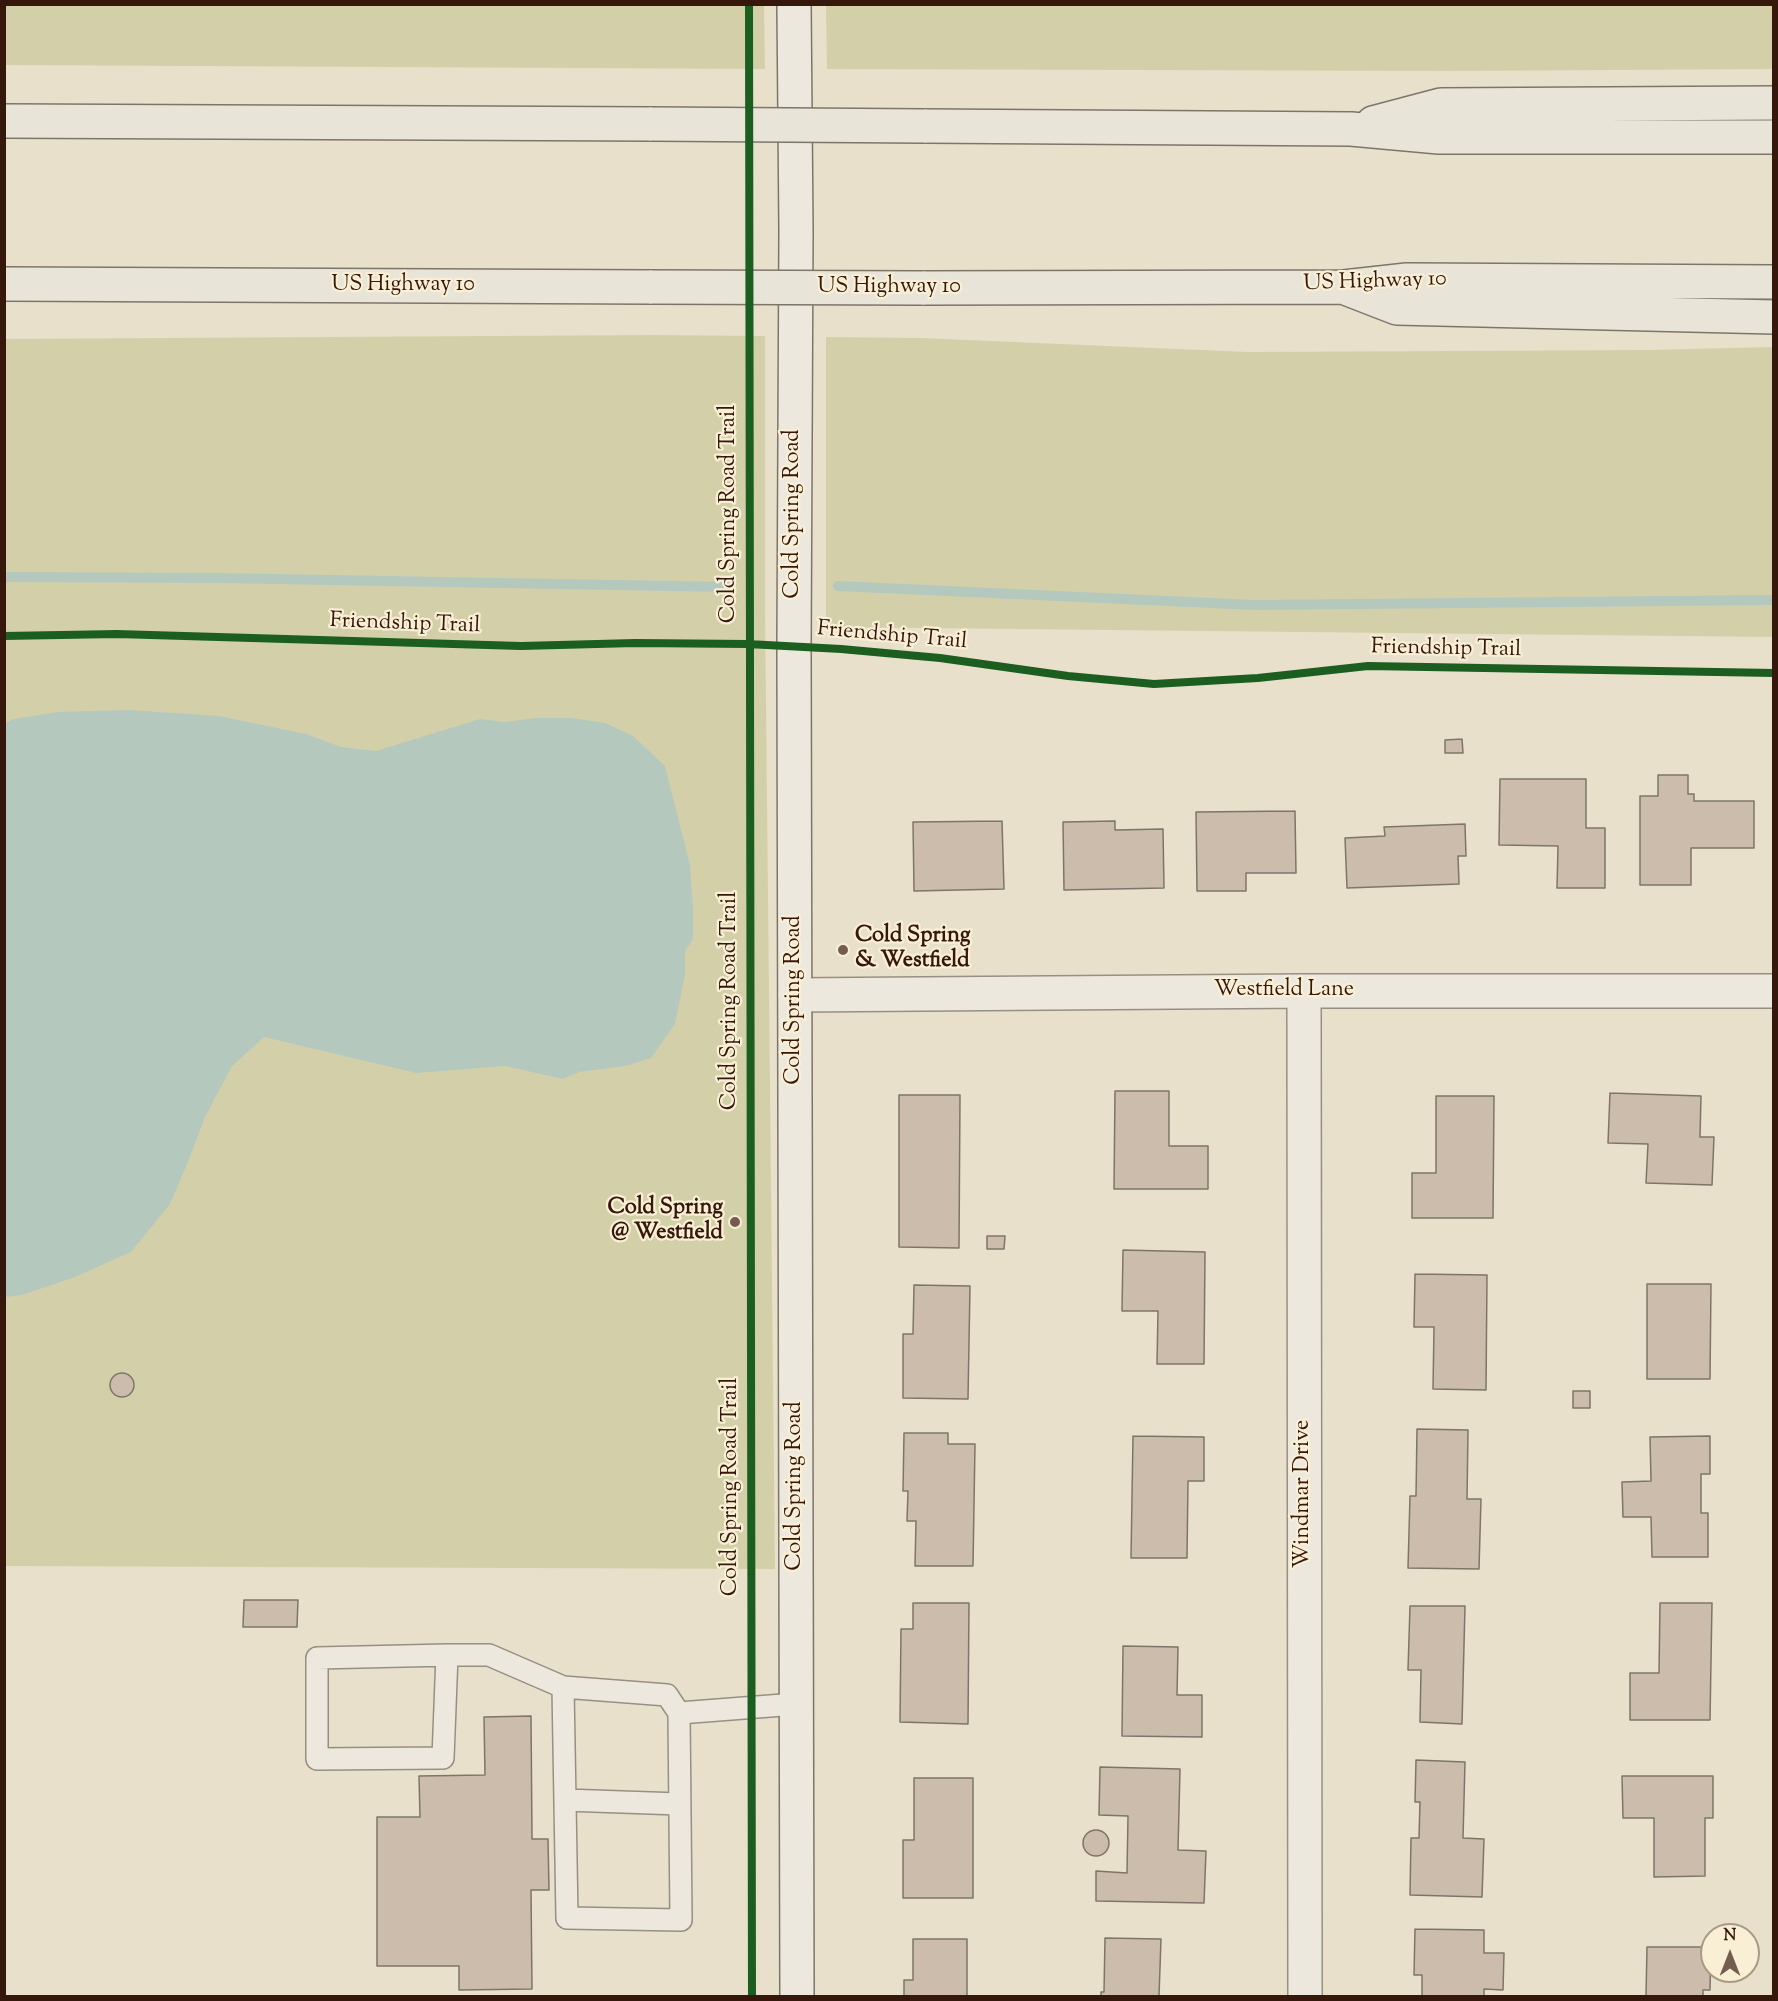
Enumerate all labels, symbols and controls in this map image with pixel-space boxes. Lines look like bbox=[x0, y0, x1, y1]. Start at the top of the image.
street label: US Highway 10 bbox=[1303, 267, 1447, 299]
street label: US Highway 10 bbox=[331, 273, 475, 299]
street label: US Highway 10 bbox=[817, 275, 961, 301]
street label: Cold Spring Road Trail bbox=[717, 405, 743, 623]
street label: Cold Spring Road bbox=[781, 429, 807, 599]
street label: Friendship Trail bbox=[329, 609, 481, 641]
street label: Friendship Trail bbox=[816, 617, 968, 657]
street label: Friendship Trail bbox=[1370, 635, 1522, 665]
street label: Cold Spring Road Trail bbox=[718, 892, 744, 1110]
street label: Cold Spring Road bbox=[782, 915, 808, 1085]
place label: Cold Spring & Westfield bbox=[855, 924, 970, 975]
marker: Cold Spring & Westfield bbox=[836, 943, 850, 957]
street label: Westfield Lane bbox=[1214, 978, 1354, 1004]
place label: Cold Spring @ Westfield bbox=[608, 1196, 723, 1248]
marker: Cold Spring @ Westfield bbox=[728, 1215, 742, 1229]
street label: Cold Spring Road Trail bbox=[719, 1378, 745, 1596]
street label: Cold Spring Road bbox=[783, 1401, 809, 1571]
street label: Windmar Drive bbox=[1291, 1420, 1317, 1568]
north arrow bbox=[1700, 1923, 1760, 1983]
text: N bbox=[1724, 1925, 1736, 1948]

